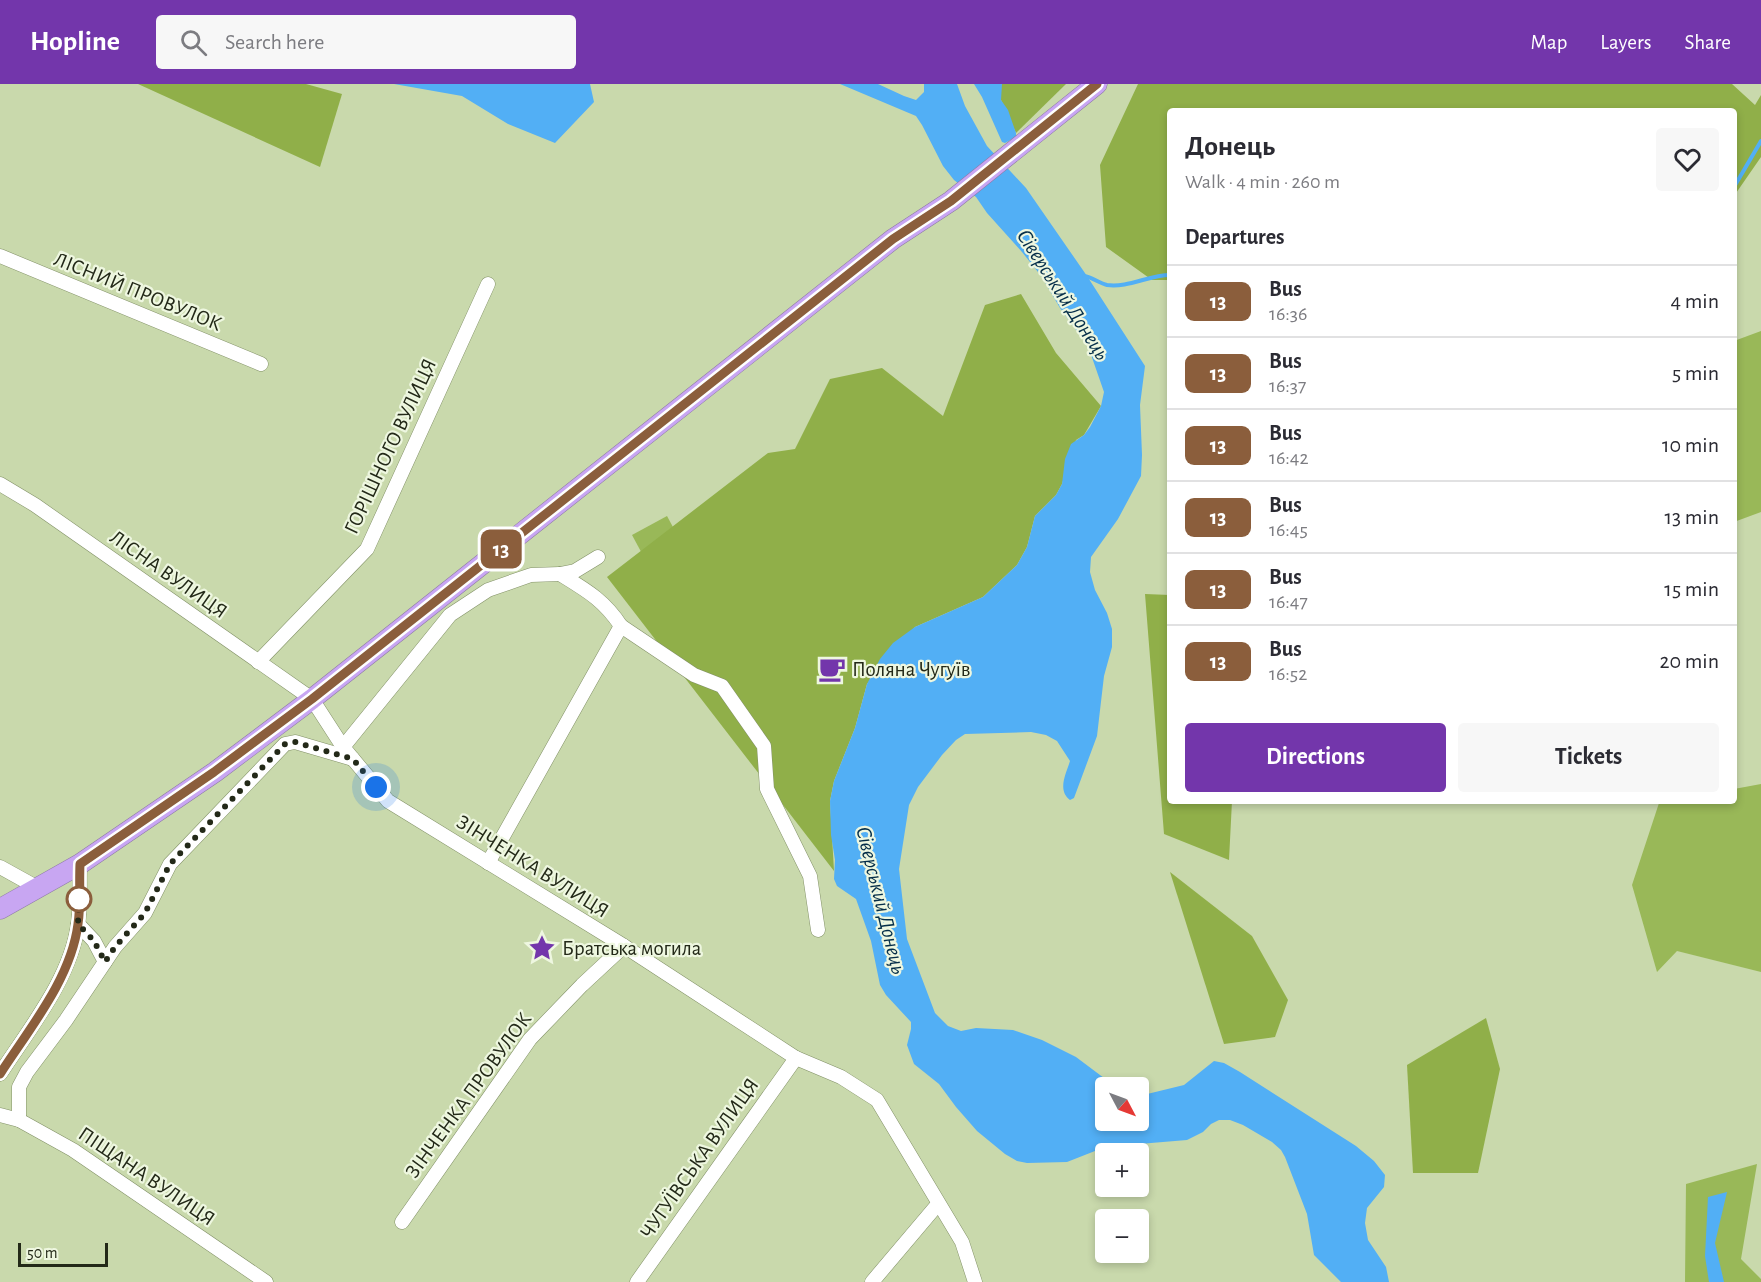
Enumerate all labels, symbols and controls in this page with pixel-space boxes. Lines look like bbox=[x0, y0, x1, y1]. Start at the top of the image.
search box bbox=[156, 15, 576, 69]
icon: search bbox=[177, 26, 210, 59]
text: Hopline bbox=[30, 28, 120, 56]
text: Search here bbox=[225, 31, 324, 53]
text: Map bbox=[1531, 32, 1567, 53]
text: Layers bbox=[1600, 32, 1651, 53]
text: Share bbox=[1684, 32, 1731, 53]
button: heart bbox=[1656, 128, 1719, 191]
text: Донець bbox=[1185, 133, 1275, 161]
text: Walk · 4 min · 260 m bbox=[1185, 172, 1340, 192]
water label: Сіверський Донець bbox=[1012, 225, 1114, 365]
text: Departures bbox=[1185, 226, 1285, 248]
street label: ЛІСНИЙ ПРОВУЛОК bbox=[51, 247, 225, 335]
text: Bus bbox=[1269, 278, 1302, 300]
text: 4 min bbox=[1671, 290, 1719, 312]
text: 13 bbox=[1210, 291, 1226, 312]
text: 16:36 bbox=[1269, 304, 1308, 324]
text: Bus bbox=[1269, 350, 1302, 372]
street label: ГОРІШНОГО ВУЛИЦЯ bbox=[341, 355, 440, 537]
text: 5 min bbox=[1672, 362, 1719, 384]
text: 13 bbox=[1210, 363, 1226, 384]
text: 16:37 bbox=[1269, 376, 1306, 396]
text: Bus bbox=[1269, 422, 1302, 444]
text: 10 min bbox=[1662, 434, 1719, 456]
text: 13 bbox=[1210, 435, 1226, 456]
text: 16:42 bbox=[1269, 448, 1309, 468]
text: Bus bbox=[1269, 494, 1302, 516]
text: 13 min bbox=[1664, 506, 1719, 528]
text: 13 bbox=[1210, 507, 1226, 528]
text: 16:45 bbox=[1269, 520, 1308, 540]
street label: ЛІСНА ВУЛИЦЯ bbox=[106, 526, 231, 623]
line badge: 13 bbox=[474, 530, 528, 568]
text: 13 bbox=[493, 539, 509, 560]
text: Bus bbox=[1269, 566, 1302, 588]
text: 15 min bbox=[1664, 578, 1719, 600]
text: 13 bbox=[1210, 579, 1226, 600]
text: 16:47 bbox=[1269, 592, 1308, 612]
text: Bus bbox=[1269, 638, 1302, 660]
text: 20 min bbox=[1659, 650, 1719, 672]
text: 13 bbox=[1210, 651, 1226, 672]
cafe icon: Поляна Чугуїв bbox=[817, 654, 847, 684]
place label: Поляна Чугуїв bbox=[852, 659, 970, 680]
text: 16:52 bbox=[1269, 664, 1307, 684]
button: Directions bbox=[1185, 723, 1446, 792]
button: Tickets bbox=[1458, 723, 1719, 792]
your location bbox=[361, 772, 391, 802]
street label: ЗІНЧЕНКА ВУЛИЦЯ bbox=[453, 811, 613, 922]
water label: Сіверський Донець bbox=[851, 824, 910, 977]
unlabelled marker bbox=[66, 886, 92, 912]
place icon: Братська могила bbox=[527, 933, 557, 963]
place label: Братська могила bbox=[562, 938, 702, 959]
street label: ЗІНЧЕНКА ПРОВУЛОК bbox=[401, 1009, 535, 1182]
street label: ЧУГУЇВСЬКА ВУЛИЦЯ bbox=[635, 1074, 763, 1242]
north arrow bbox=[1095, 1077, 1149, 1131]
map controls bbox=[1095, 1077, 1149, 1263]
street label: ПІЩАНА ВУЛИЦЯ bbox=[75, 1123, 219, 1230]
button: + bbox=[1095, 1143, 1149, 1197]
button: − bbox=[1095, 1209, 1149, 1263]
scale bar bbox=[18, 1240, 108, 1268]
text: 50 m bbox=[27, 1245, 58, 1261]

